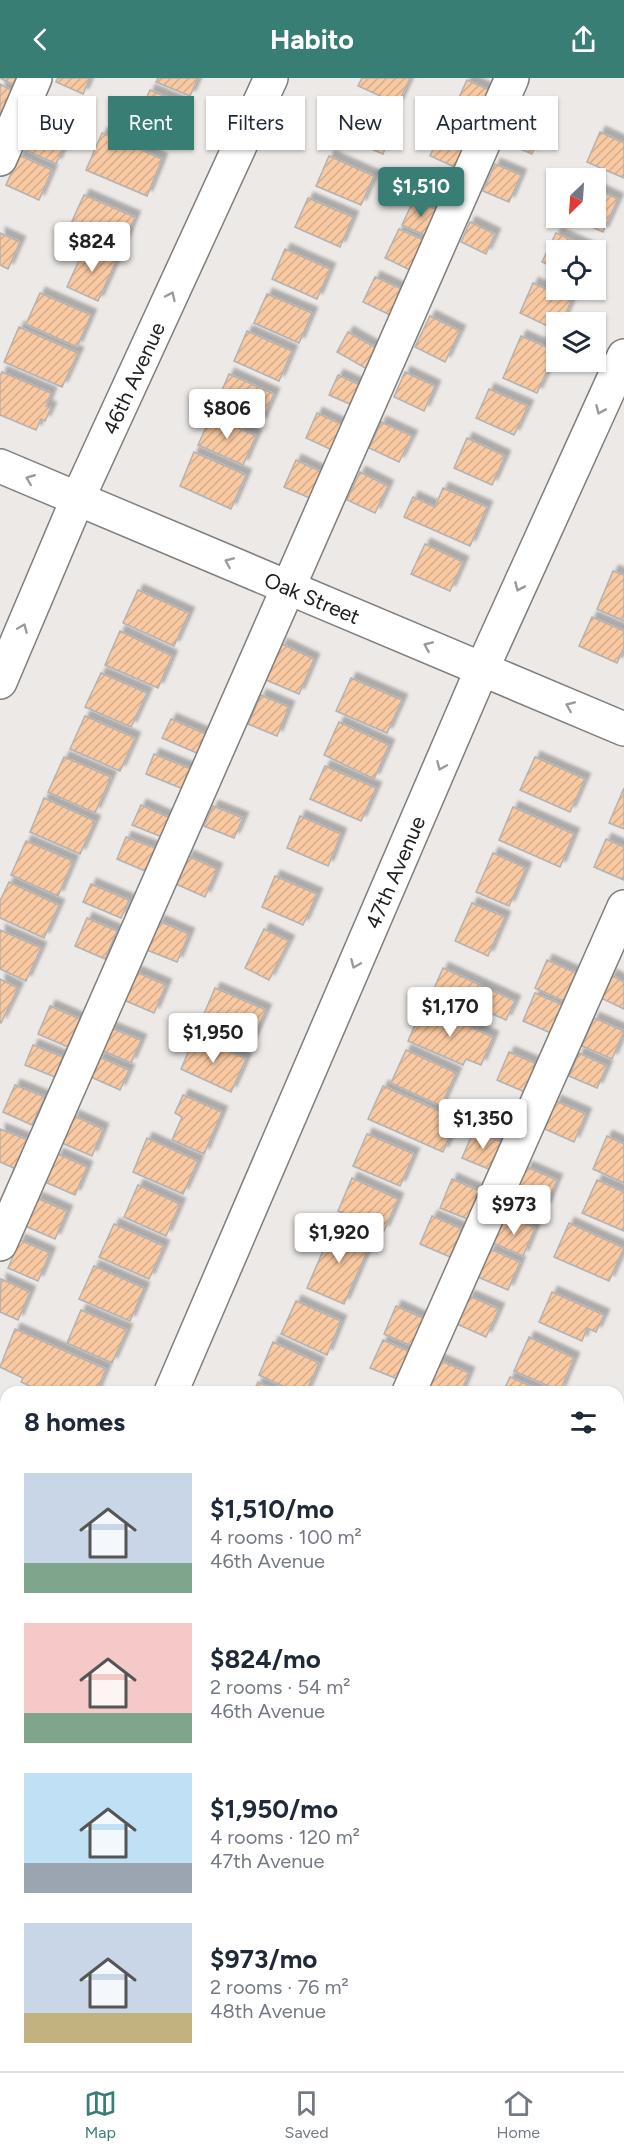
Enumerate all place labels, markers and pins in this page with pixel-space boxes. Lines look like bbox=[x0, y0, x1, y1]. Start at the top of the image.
pin: $1,510 bbox=[372, 167, 470, 218]
pin: $824 bbox=[56, 222, 128, 273]
pin: $806 bbox=[191, 389, 263, 440]
pin: $1,170 bbox=[401, 987, 499, 1038]
pin: $1,950 bbox=[164, 1013, 262, 1064]
pin: $1,350 bbox=[434, 1099, 532, 1150]
pin: $973 bbox=[478, 1185, 550, 1236]
pin: $1,920 bbox=[290, 1213, 388, 1264]

